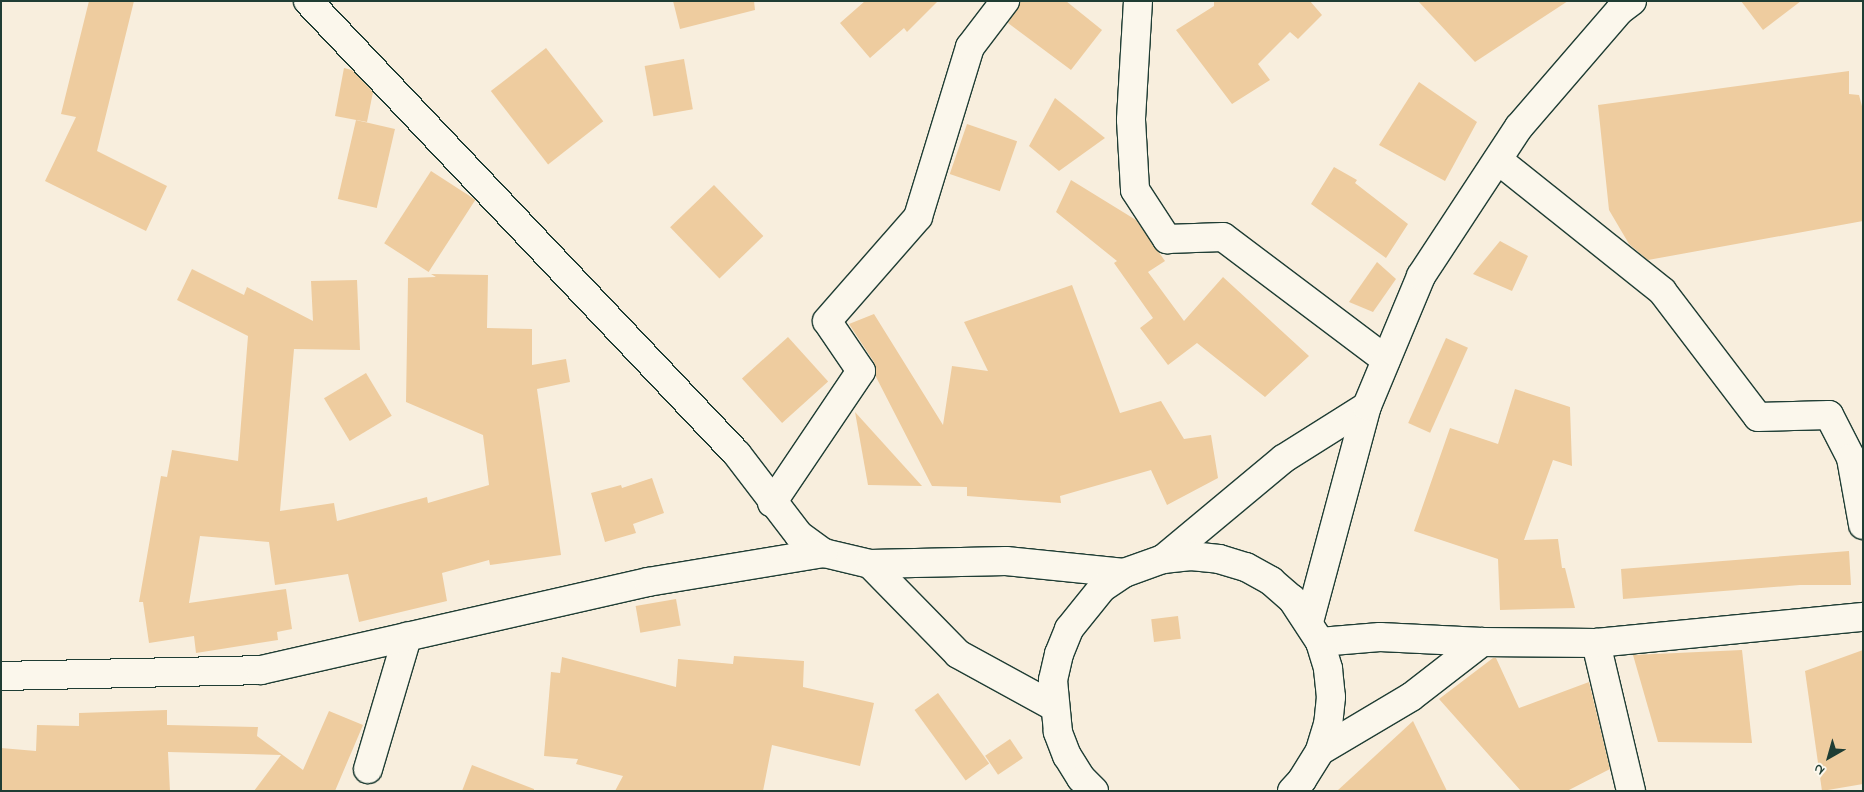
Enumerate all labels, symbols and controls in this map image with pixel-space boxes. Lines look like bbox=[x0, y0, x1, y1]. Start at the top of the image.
north arrow bbox=[1804, 732, 1854, 782]
text: N bbox=[1809, 758, 1830, 780]

